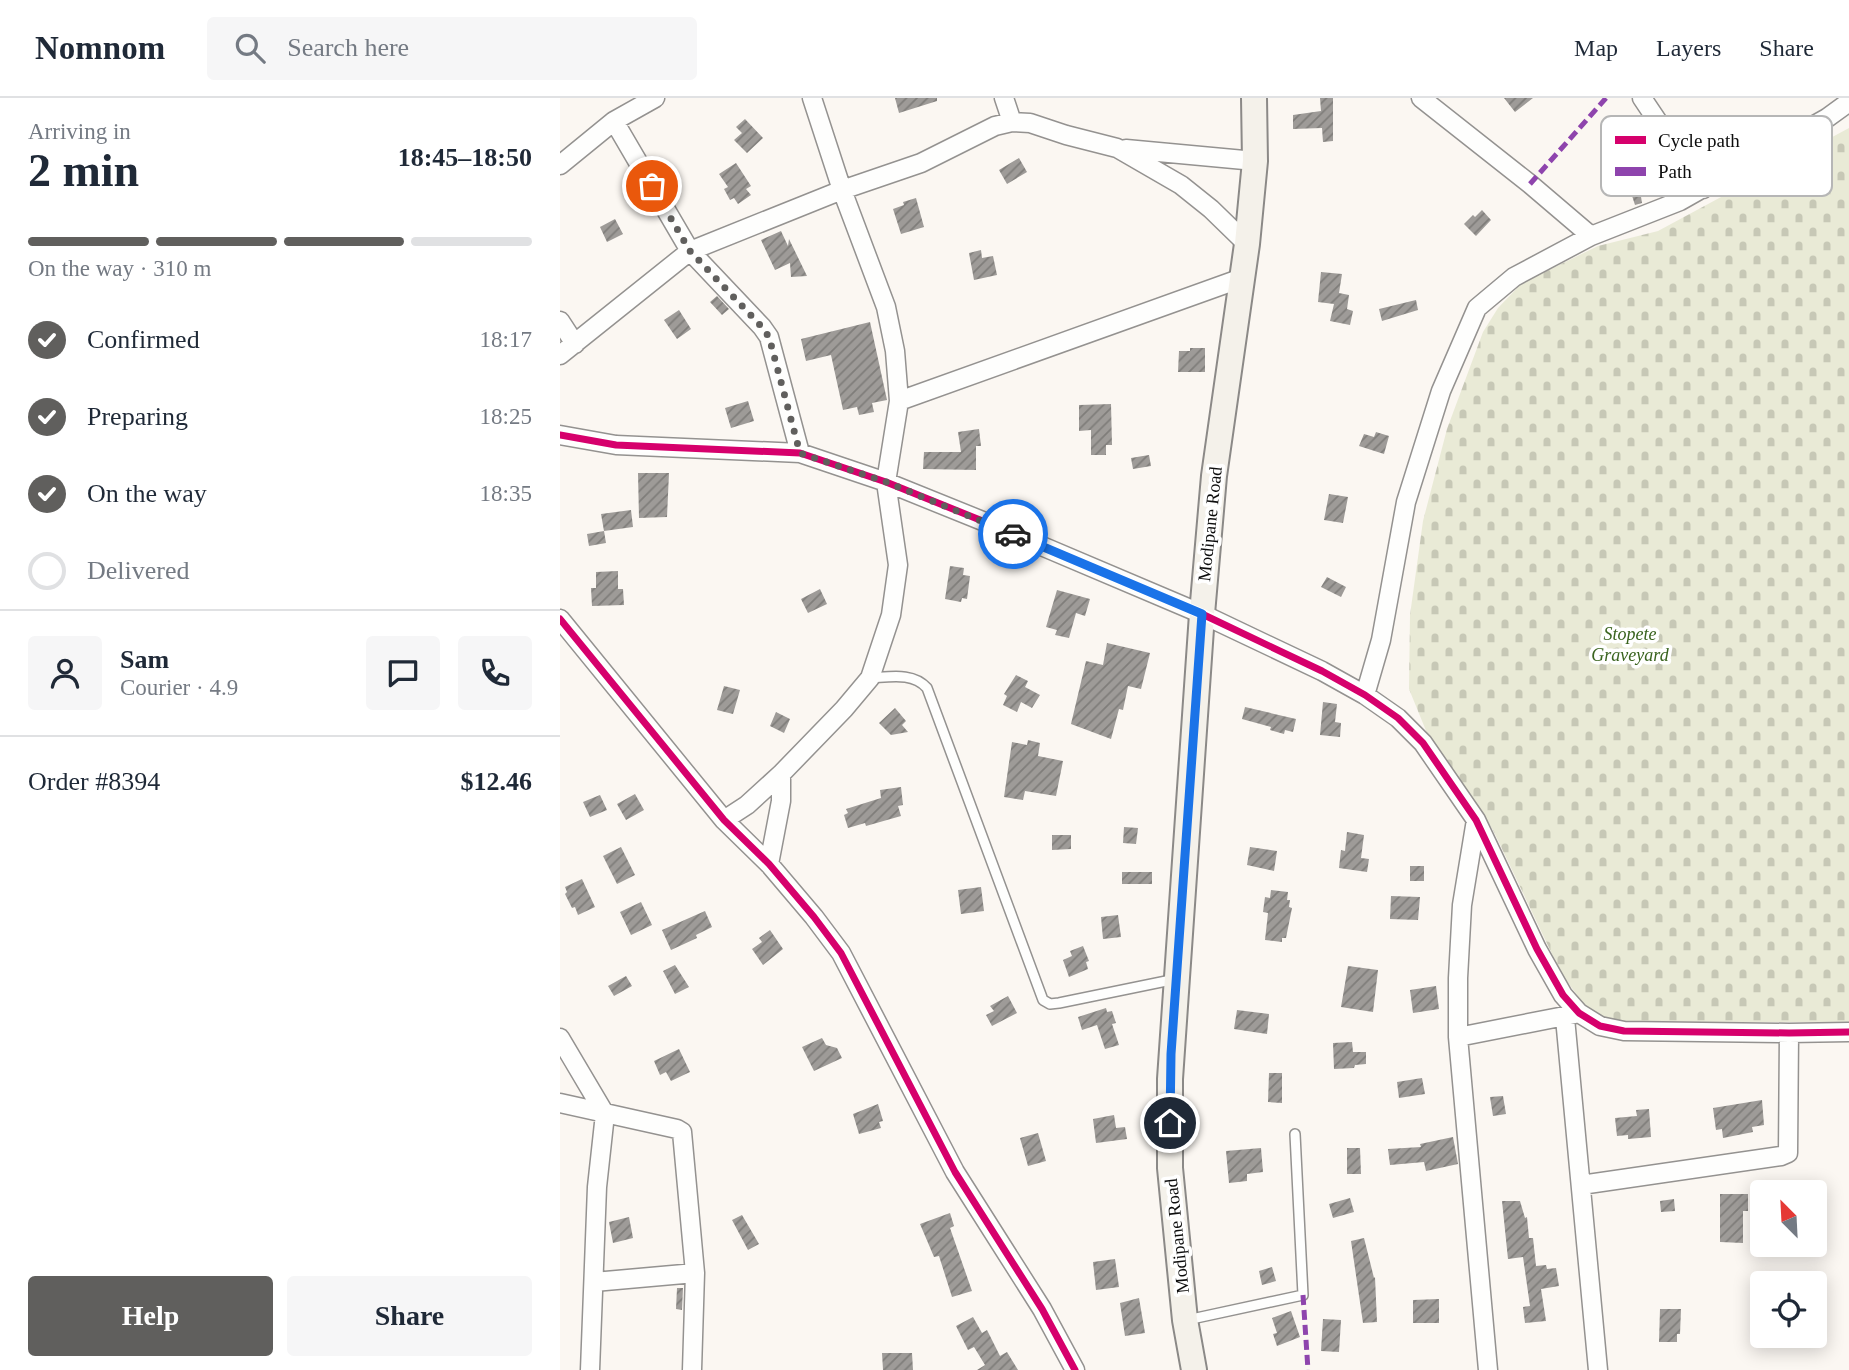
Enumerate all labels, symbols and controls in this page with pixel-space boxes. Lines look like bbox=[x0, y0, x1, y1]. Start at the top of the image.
search box bbox=[207, 17, 697, 80]
icon: search bbox=[231, 29, 269, 67]
text: Nomnom bbox=[35, 30, 165, 66]
text: Search here bbox=[287, 33, 409, 62]
text: Map bbox=[1574, 35, 1618, 61]
text: Layers bbox=[1656, 35, 1721, 61]
text: Share bbox=[1759, 35, 1814, 61]
legend bbox=[1601, 116, 1832, 196]
text: Arriving in bbox=[28, 119, 131, 144]
text: Cycle path bbox=[1658, 130, 1740, 151]
text: 18:45–18:50 bbox=[398, 143, 532, 172]
text: 2 min bbox=[28, 145, 139, 196]
pin bbox=[622, 156, 682, 216]
text: Path bbox=[1658, 161, 1692, 182]
icon: bag bbox=[633, 167, 671, 205]
text: On the way · 310 m bbox=[28, 256, 211, 281]
icon: check bbox=[28, 321, 66, 359]
text: Confirmed bbox=[87, 325, 200, 354]
text: 18:17 bbox=[480, 327, 532, 352]
icon: check bbox=[28, 398, 66, 436]
text: Preparing bbox=[87, 402, 188, 431]
text: 18:25 bbox=[480, 404, 532, 429]
street label: Modipane Road bbox=[1194, 466, 1226, 582]
icon: check bbox=[28, 475, 66, 513]
text: On the way bbox=[87, 479, 207, 508]
text: 18:35 bbox=[480, 481, 532, 506]
courier bbox=[978, 499, 1048, 569]
icon: car bbox=[994, 515, 1032, 553]
text: Delivered bbox=[87, 556, 190, 585]
park label: Stopete Graveyard bbox=[1591, 624, 1670, 665]
button: person bbox=[28, 636, 102, 710]
button: chat bbox=[366, 636, 440, 710]
button: phone bbox=[458, 636, 532, 710]
text: Sam bbox=[120, 645, 169, 674]
text: Courier · 4.9 bbox=[120, 675, 238, 700]
text: Order #8394 bbox=[28, 767, 160, 796]
text: $12.46 bbox=[461, 767, 532, 796]
pin bbox=[1140, 1093, 1200, 1153]
icon: home bbox=[1151, 1104, 1189, 1142]
street label: Modipane Road bbox=[1161, 1178, 1193, 1294]
north arrow bbox=[1750, 1180, 1827, 1256]
map controls bbox=[1750, 1180, 1827, 1348]
button: locate bbox=[1750, 1271, 1827, 1348]
button: Help bbox=[28, 1276, 273, 1356]
button: Share bbox=[287, 1276, 532, 1356]

